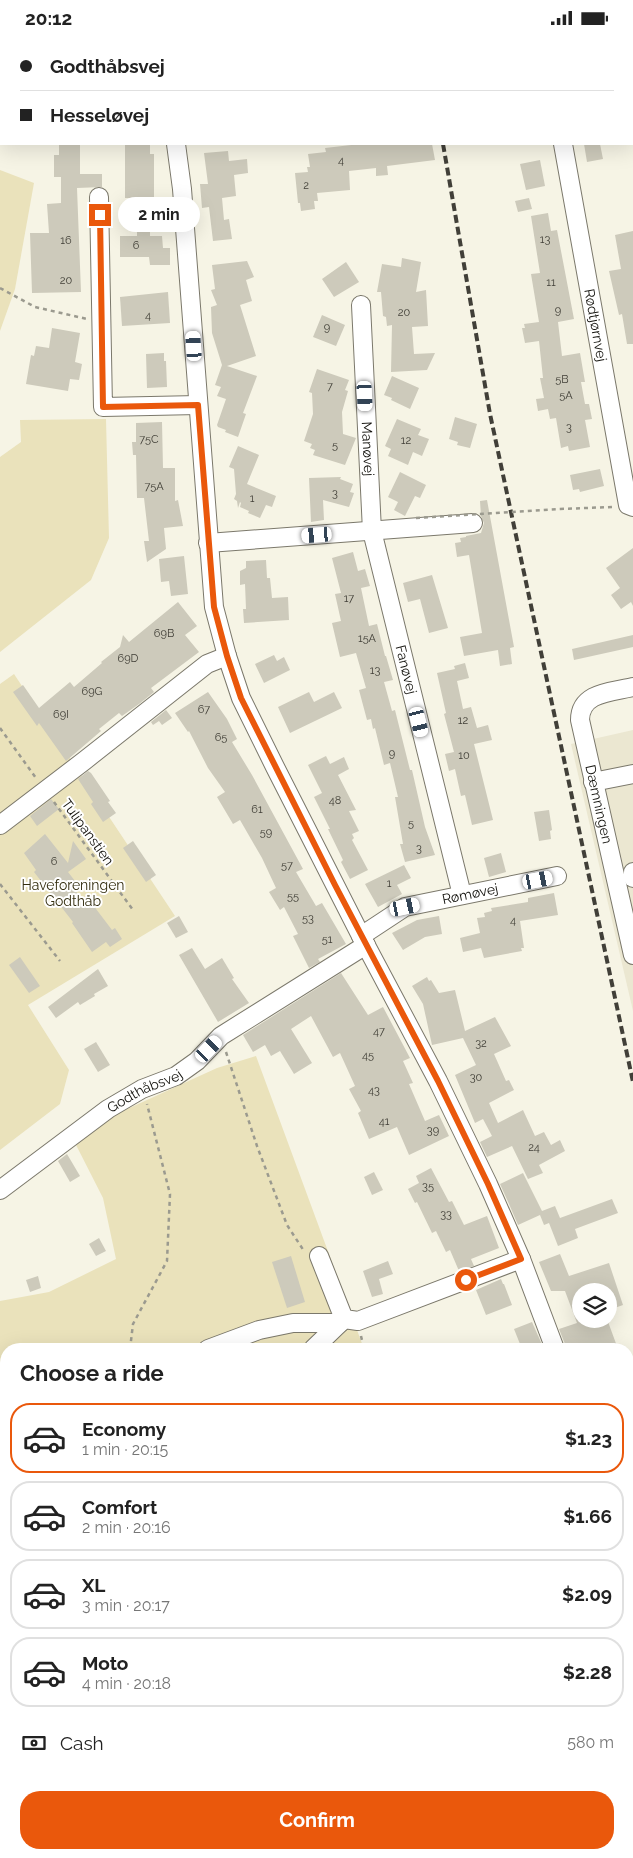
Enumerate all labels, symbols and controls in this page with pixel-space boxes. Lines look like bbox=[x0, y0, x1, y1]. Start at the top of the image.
text: 20:12 bbox=[25, 7, 72, 29]
text: Godthåbsvej bbox=[50, 55, 165, 77]
text: Hesseløvej bbox=[50, 104, 149, 126]
house number: 4 bbox=[338, 154, 344, 167]
house number: 2 bbox=[303, 179, 309, 192]
callout: 2 min bbox=[118, 197, 200, 233]
route end bbox=[89, 204, 111, 226]
text: 2 min bbox=[138, 205, 180, 224]
house number: 13 bbox=[540, 233, 550, 246]
house number: 16 bbox=[60, 234, 72, 247]
house number: 6 bbox=[133, 239, 140, 252]
house number: 20 bbox=[60, 274, 72, 287]
house number: 11 bbox=[546, 276, 556, 289]
street label: Rødtjørnvej bbox=[581, 287, 610, 363]
house number: 9 bbox=[555, 304, 561, 317]
house number: 20 bbox=[398, 306, 410, 319]
house number: 4 bbox=[145, 309, 151, 322]
house number: 9 bbox=[324, 321, 330, 334]
car bbox=[185, 331, 202, 361]
house number: 5B bbox=[555, 373, 569, 386]
house number: 7 bbox=[327, 380, 333, 393]
car bbox=[356, 381, 373, 411]
house number: 5A bbox=[559, 389, 573, 402]
street label: Manøvej bbox=[359, 421, 377, 477]
house number: 3 bbox=[566, 421, 572, 434]
house number: 75C bbox=[139, 433, 159, 446]
house number: 12 bbox=[401, 434, 411, 447]
house number: 5 bbox=[332, 439, 338, 452]
house number: 75A bbox=[144, 480, 164, 493]
house number: 3 bbox=[332, 487, 338, 500]
house number: 1 bbox=[250, 492, 255, 505]
car bbox=[301, 526, 332, 544]
house number: 17 bbox=[344, 592, 354, 605]
house number: 69B bbox=[154, 627, 174, 640]
house number: 15A bbox=[358, 632, 377, 645]
street label: Fanøvej bbox=[393, 643, 420, 696]
house number: 69D bbox=[118, 652, 139, 665]
house number: 13 bbox=[370, 664, 380, 677]
house number: 69G bbox=[82, 685, 103, 698]
house number: 67 bbox=[198, 703, 210, 716]
car bbox=[408, 706, 429, 738]
house number: 69I bbox=[53, 708, 69, 721]
house number: 12 bbox=[458, 714, 468, 727]
house number: 65 bbox=[215, 731, 227, 744]
house number: 9 bbox=[389, 747, 395, 760]
house number: 10 bbox=[458, 749, 470, 762]
street label: Dæmningen bbox=[582, 763, 616, 845]
house number: 48 bbox=[329, 794, 341, 807]
street label: Tulipanstien bbox=[59, 796, 117, 868]
house number: 61 bbox=[251, 803, 263, 816]
house number: 5 bbox=[408, 817, 414, 830]
house number: 59 bbox=[260, 826, 272, 839]
house number: 3 bbox=[416, 842, 422, 855]
house number: 6 bbox=[51, 855, 58, 868]
house number: 57 bbox=[281, 859, 293, 872]
car bbox=[521, 870, 554, 890]
park label: Haveforeningen Godthåb bbox=[21, 877, 125, 909]
house number: 1 bbox=[387, 877, 392, 890]
street label: Rømøvej bbox=[441, 880, 499, 907]
house number: 55 bbox=[287, 890, 299, 903]
car bbox=[388, 897, 421, 917]
house number: 53 bbox=[302, 912, 314, 925]
house number: 4 bbox=[510, 914, 516, 927]
house number: 51 bbox=[322, 933, 333, 946]
house number: 47 bbox=[373, 1025, 385, 1038]
car bbox=[193, 1033, 224, 1065]
house number: 32 bbox=[475, 1037, 487, 1050]
house number: 45 bbox=[362, 1049, 374, 1062]
street label: Godthåbsvej bbox=[104, 1066, 185, 1116]
house number: 30 bbox=[470, 1071, 483, 1084]
house number: 43 bbox=[368, 1084, 380, 1097]
house number: 41 bbox=[379, 1115, 390, 1128]
house number: 39 bbox=[427, 1124, 439, 1137]
house number: 24 bbox=[528, 1141, 540, 1154]
house number: 35 bbox=[422, 1180, 434, 1193]
house number: 33 bbox=[440, 1208, 452, 1221]
route start bbox=[455, 1269, 477, 1291]
map controls bbox=[572, 1283, 617, 1328]
button: layers bbox=[572, 1283, 617, 1328]
text: Choose a ride bbox=[20, 1360, 164, 1386]
icon: car bbox=[22, 1416, 67, 1461]
text: Economy bbox=[82, 1418, 166, 1440]
text: $1.23 bbox=[565, 1427, 612, 1449]
text: 1 min · 20:15 bbox=[82, 1440, 168, 1459]
icon: car bbox=[22, 1494, 67, 1539]
text: Comfort bbox=[82, 1496, 157, 1518]
text: $1.66 bbox=[563, 1505, 612, 1527]
text: 2 min · 20:16 bbox=[82, 1518, 171, 1537]
icon: car bbox=[22, 1572, 67, 1617]
text: XL bbox=[82, 1574, 105, 1596]
text: $2.09 bbox=[562, 1583, 612, 1605]
text: 3 min · 20:17 bbox=[82, 1596, 170, 1615]
icon: car bbox=[22, 1650, 67, 1695]
text: Moto bbox=[82, 1652, 128, 1674]
text: $2.28 bbox=[563, 1661, 612, 1683]
text: 4 min · 20:18 bbox=[82, 1674, 171, 1693]
icon: cash bbox=[20, 1729, 48, 1757]
text: Cash bbox=[60, 1732, 104, 1754]
text: 580 m bbox=[567, 1733, 614, 1752]
button: Confirm bbox=[20, 1791, 614, 1849]

